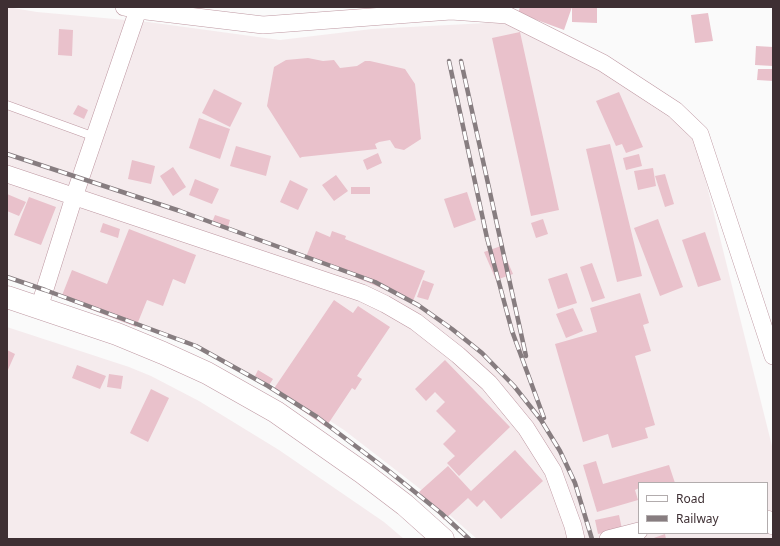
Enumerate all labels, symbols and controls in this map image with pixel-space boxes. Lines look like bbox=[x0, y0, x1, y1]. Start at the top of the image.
legend bbox=[638, 482, 768, 534]
text: Road bbox=[676, 490, 705, 507]
text: Railway bbox=[676, 510, 719, 527]

